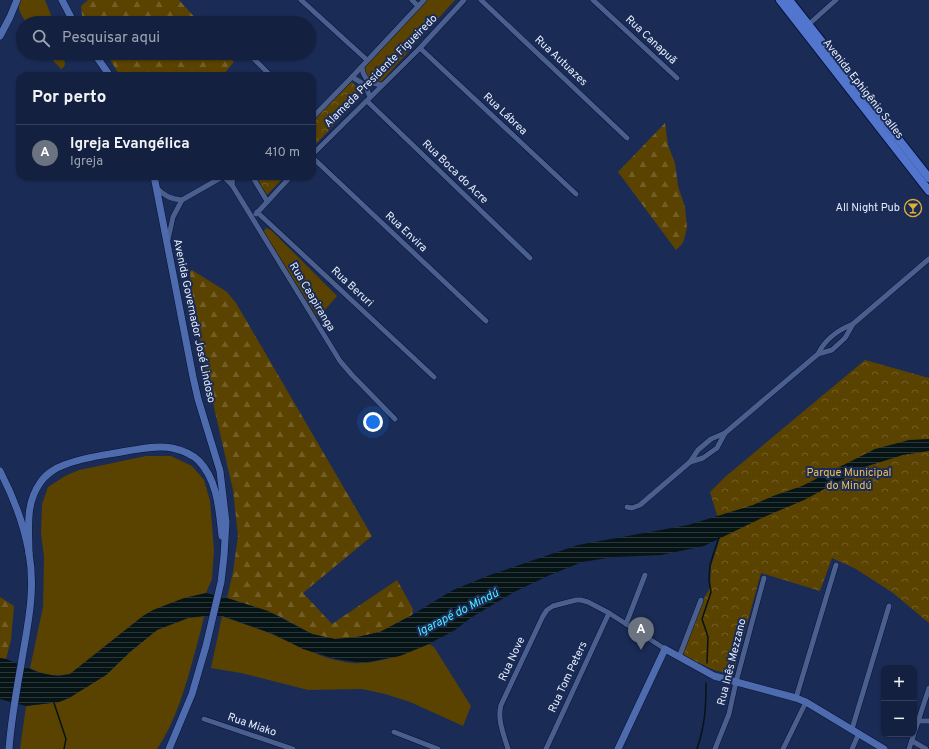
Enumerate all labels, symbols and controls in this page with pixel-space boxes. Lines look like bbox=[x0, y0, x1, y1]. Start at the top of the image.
street label: Alameda Presidente Figueiredo bbox=[321, 11, 441, 131]
street label: Rua Canapuã bbox=[622, 13, 680, 67]
search box bbox=[16, 16, 316, 60]
icon: search bbox=[30, 27, 52, 49]
text: Pesquisar aqui bbox=[62, 29, 160, 48]
street label: Rua Autuazes bbox=[532, 33, 590, 89]
street label: Avenida Ephigênio Salles bbox=[820, 36, 906, 142]
text: Por perto bbox=[32, 87, 106, 109]
street label: Rua Lábrea bbox=[480, 90, 530, 138]
text: Igreja Evangélica bbox=[70, 135, 190, 154]
street label: Rua Boca do Acre bbox=[419, 137, 491, 207]
text: A bbox=[40, 145, 50, 161]
text: 410 m bbox=[265, 145, 300, 161]
text: Igreja bbox=[70, 154, 103, 170]
bar icon: All Night Pub bbox=[903, 198, 923, 218]
place label: All Night Pub bbox=[835, 201, 900, 215]
street label: Rua Envira bbox=[382, 209, 430, 255]
street label: Avenida Governador José Lindoso bbox=[170, 238, 218, 404]
street label: Rua Caapiranga bbox=[286, 260, 338, 334]
street label: Rua Beruri bbox=[328, 264, 376, 310]
your location bbox=[363, 412, 383, 432]
park label: Parque Municipal do Mindú bbox=[807, 466, 891, 493]
water label: Igarapé do Mindú bbox=[414, 585, 503, 640]
pin: A bbox=[628, 617, 654, 650]
street label: Rua Inês Mezzano bbox=[714, 617, 750, 707]
street label: Rua Nove bbox=[496, 635, 528, 683]
street label: Rua Tom Peters bbox=[545, 639, 591, 715]
map controls bbox=[881, 665, 917, 737]
button: + bbox=[881, 665, 917, 701]
button: − bbox=[881, 701, 917, 737]
street label: Rua Miako bbox=[226, 710, 278, 740]

